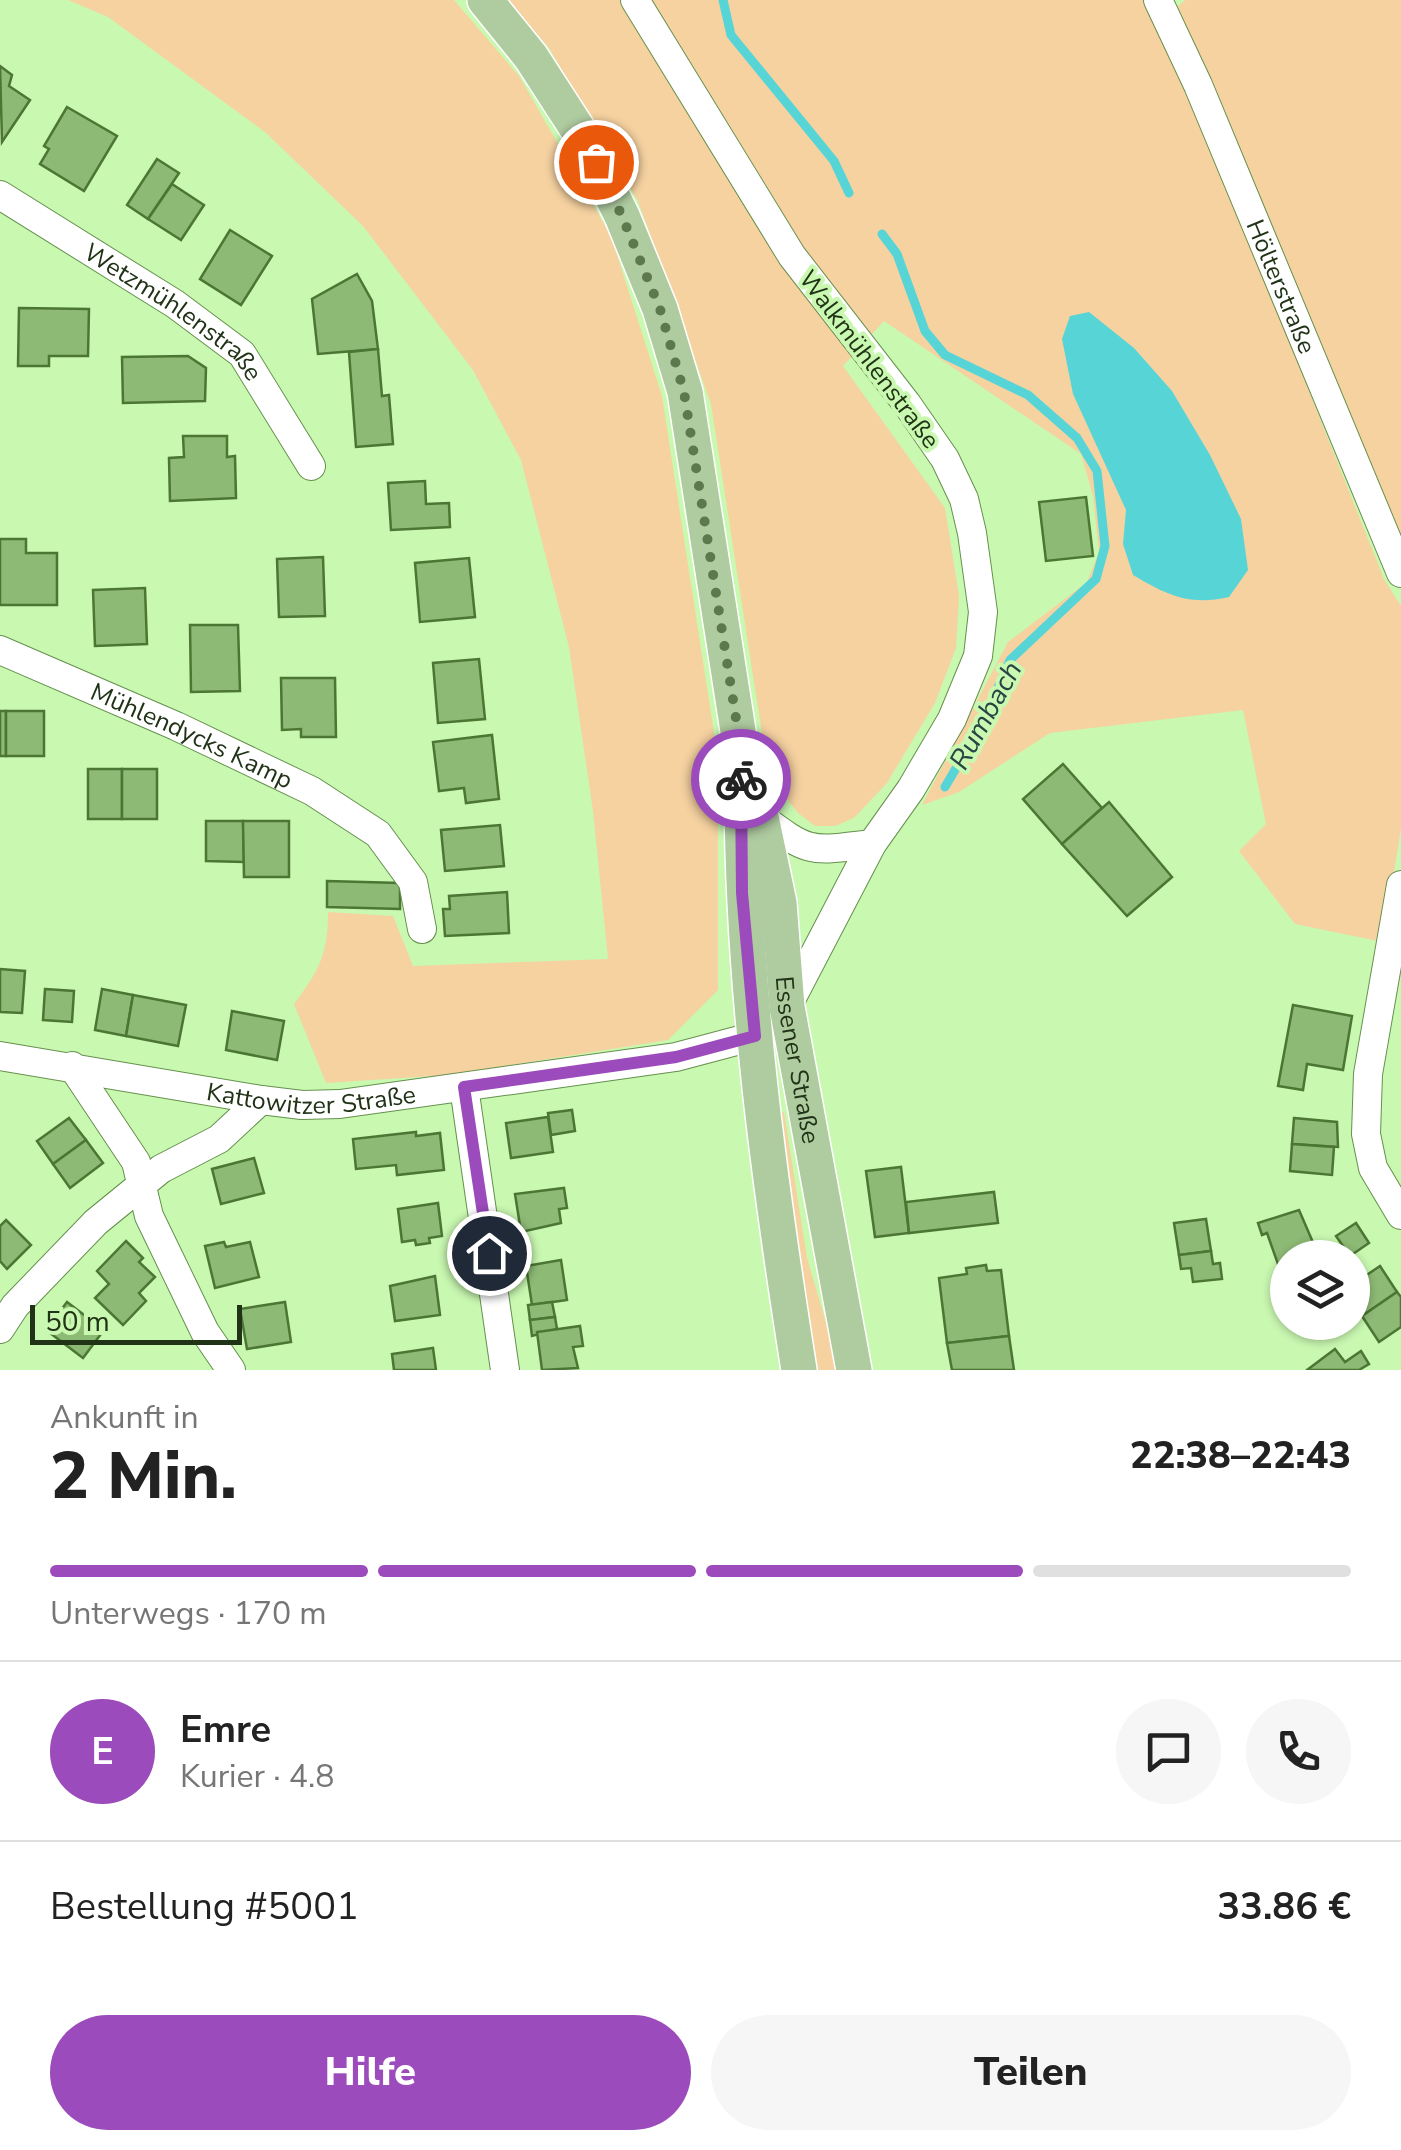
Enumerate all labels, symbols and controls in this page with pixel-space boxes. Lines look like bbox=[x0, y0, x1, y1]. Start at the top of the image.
pin bbox=[554, 120, 639, 205]
icon: bag bbox=[569, 135, 624, 190]
street label: Hölterstraße bbox=[1238, 214, 1324, 359]
street label: Wetzmühlenstraße bbox=[77, 235, 270, 387]
street label: Walkmühlenstraße bbox=[791, 263, 947, 456]
water label: Rumbach bbox=[941, 654, 1031, 776]
street label: Mühlendycks Kamp bbox=[85, 675, 298, 797]
courier bbox=[691, 729, 791, 829]
icon: bike bbox=[714, 752, 769, 807]
street label: Essener Straße bbox=[767, 975, 828, 1146]
street label: Kattowitzer Straße bbox=[204, 1075, 418, 1123]
pin bbox=[447, 1211, 532, 1296]
icon: home bbox=[462, 1226, 517, 1281]
map controls bbox=[1270, 1240, 1370, 1340]
button: layers bbox=[1270, 1240, 1370, 1340]
scale bar bbox=[30, 1300, 242, 1344]
text: 50 m bbox=[45, 1303, 110, 1341]
text: Ankunft in bbox=[50, 1396, 199, 1439]
text: 22:38–22:43 bbox=[1130, 1430, 1351, 1481]
text: 2 Min. bbox=[50, 1432, 237, 1521]
text: Unterwegs · 170 m bbox=[50, 1592, 327, 1635]
button: chat bbox=[1116, 1699, 1221, 1804]
button: phone bbox=[1246, 1699, 1351, 1804]
text: Emre bbox=[180, 1704, 271, 1755]
text: E bbox=[91, 1726, 114, 1777]
text: Kurier · 4.8 bbox=[180, 1755, 334, 1798]
text: Bestellung #5001 bbox=[50, 1881, 359, 1932]
text: 33.86 € bbox=[1217, 1881, 1351, 1932]
button: Hilfe bbox=[50, 2015, 691, 2130]
button: Teilen bbox=[711, 2015, 1351, 2130]

